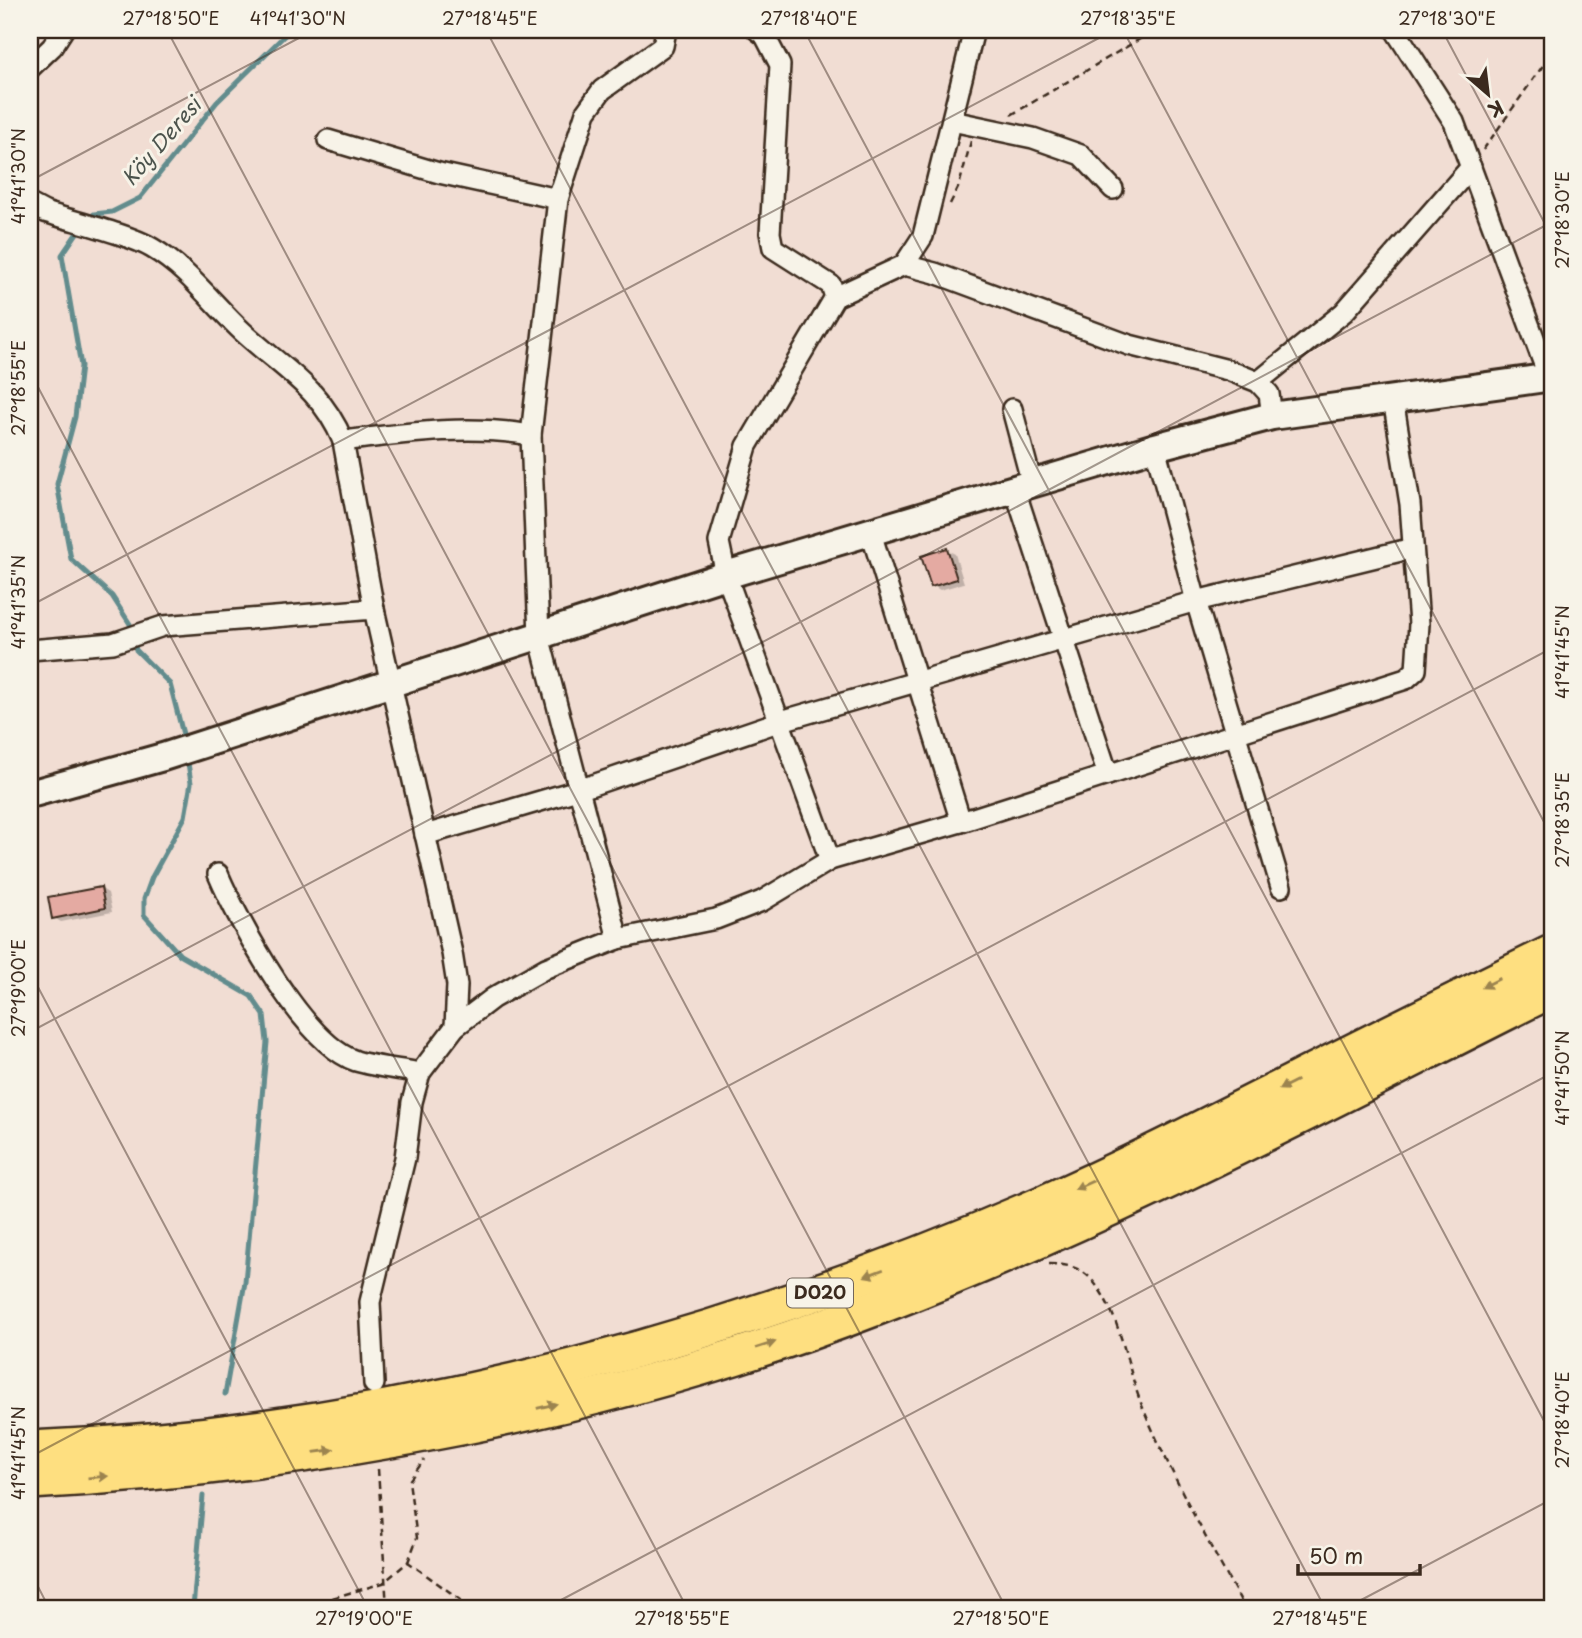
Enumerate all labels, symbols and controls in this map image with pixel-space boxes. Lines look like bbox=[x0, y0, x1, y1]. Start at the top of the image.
text: 27°18'50"E bbox=[122, 4, 220, 31]
text: 41°41'30"N bbox=[250, 4, 346, 31]
text: 27°18'45"E bbox=[442, 4, 538, 31]
text: 27°18'40"E bbox=[760, 4, 858, 31]
text: 27°18'35"E bbox=[1080, 4, 1176, 31]
text: 27°18'30"E bbox=[1398, 4, 1496, 31]
north arrow bbox=[1452, 60, 1522, 130]
water label: Köy Deresi bbox=[113, 87, 210, 192]
text: K bbox=[1484, 94, 1509, 126]
text: 41°41'30"N bbox=[4, 128, 31, 224]
text: 27°18'30"E bbox=[1548, 171, 1575, 269]
text: 27°18'55"E bbox=[4, 340, 31, 436]
text: 41°41'35"N bbox=[4, 555, 31, 649]
text: 41°41'45"N bbox=[1548, 605, 1575, 699]
text: 27°18'35"E bbox=[1548, 772, 1575, 868]
text: 27°19'00"E bbox=[4, 939, 31, 1037]
one-way arrow bbox=[1481, 978, 1501, 989]
text: 41°41'50"N bbox=[1548, 1030, 1575, 1126]
one-way arrow bbox=[1277, 1078, 1297, 1090]
one-way arrow bbox=[1073, 1180, 1094, 1191]
one-way arrow bbox=[863, 1267, 884, 1278]
road number: D020 bbox=[787, 1278, 853, 1308]
one-way arrow bbox=[755, 1339, 776, 1349]
text: 27°18'40"E bbox=[1548, 1371, 1575, 1469]
one-way arrow bbox=[536, 1400, 558, 1411]
text: 41°41'45"N bbox=[4, 1406, 31, 1500]
one-way arrow bbox=[313, 1445, 335, 1456]
one-way arrow bbox=[87, 1471, 109, 1482]
scale bar bbox=[1298, 1533, 1421, 1577]
text: 50 m bbox=[1309, 1539, 1363, 1571]
text: 27°19'00"E bbox=[315, 1604, 413, 1631]
text: 27°18'55"E bbox=[634, 1604, 730, 1631]
text: 27°18'50"E bbox=[952, 1604, 1050, 1631]
text: 27°18'45"E bbox=[1272, 1604, 1368, 1631]

